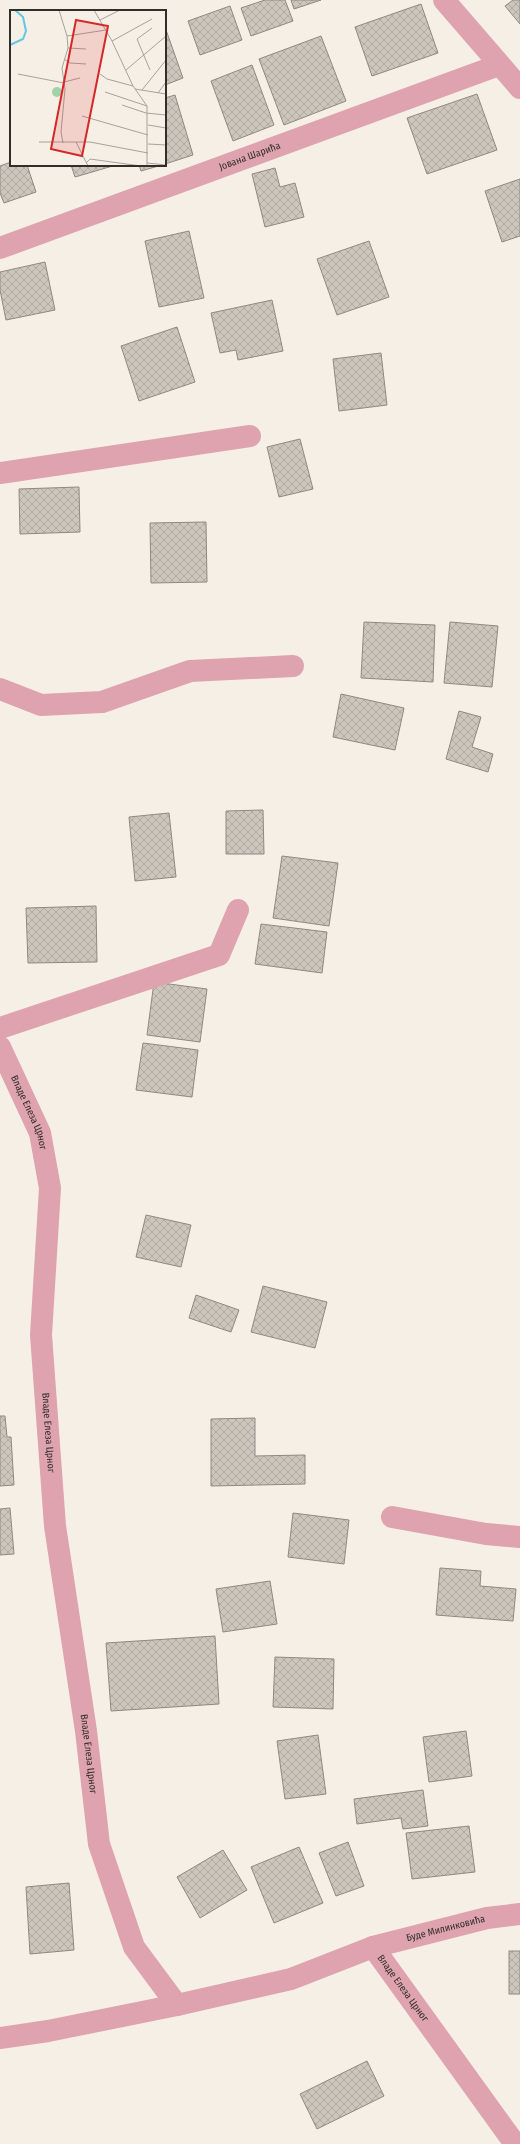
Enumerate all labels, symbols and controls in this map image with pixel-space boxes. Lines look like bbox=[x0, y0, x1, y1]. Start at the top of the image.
inset map bbox=[10, 10, 166, 166]
street label: Јована Шарића bbox=[217, 140, 282, 173]
street label: Владе Елеза Црног bbox=[8, 1074, 49, 1151]
street label: Владе Елеза Црног bbox=[39, 1392, 57, 1473]
street label: Владе Елеза Црног bbox=[78, 1713, 99, 1794]
street label: Буде Милинковића bbox=[405, 1913, 486, 1944]
street label: Владе Елеза Црног bbox=[375, 1952, 431, 2024]

